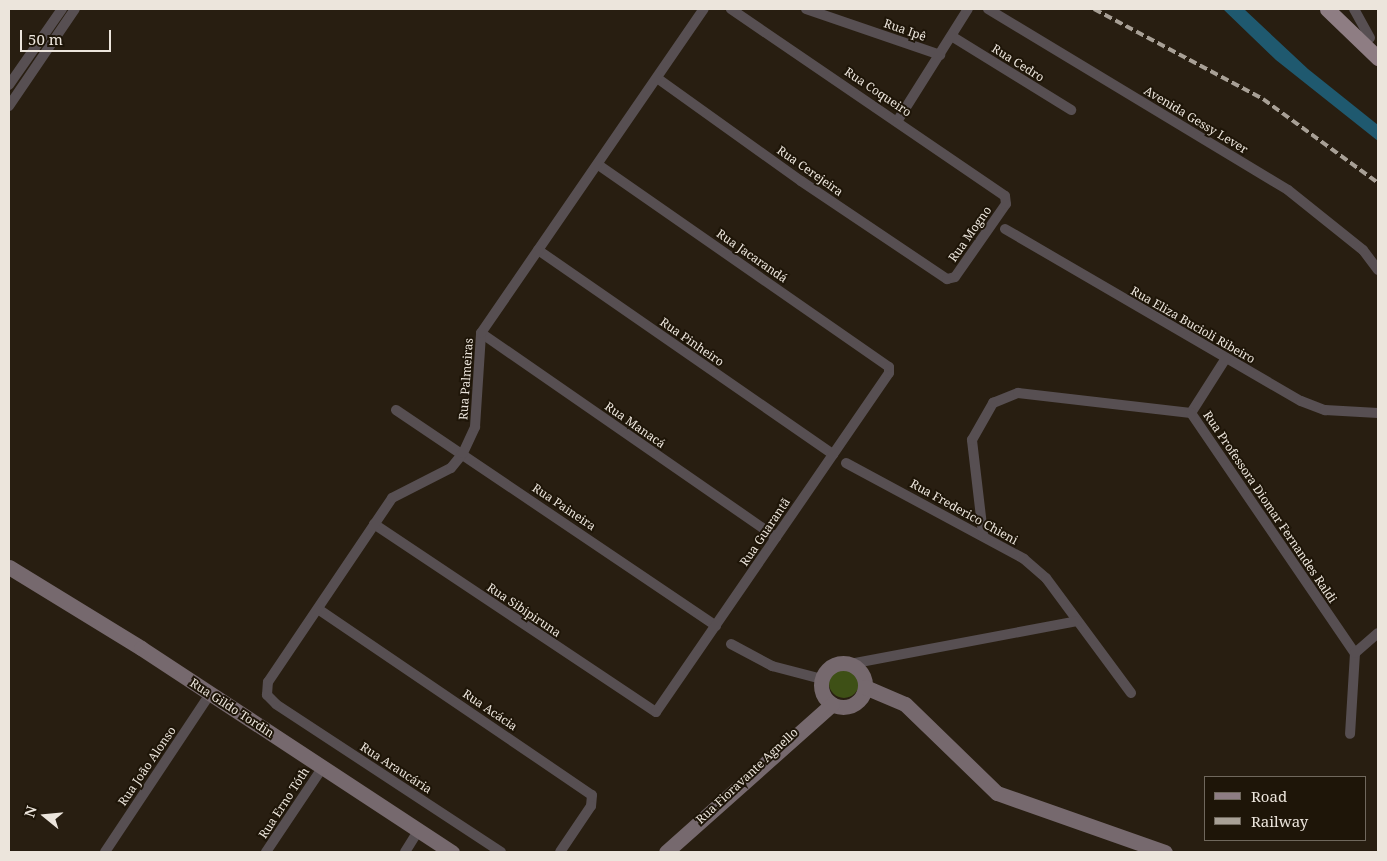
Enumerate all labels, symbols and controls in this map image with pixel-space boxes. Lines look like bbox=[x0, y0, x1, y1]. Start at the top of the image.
street label: Rua Ipê bbox=[882, 16, 928, 44]
scale bar bbox=[22, 20, 114, 52]
text: 50 m bbox=[28, 29, 63, 49]
street label: Rua Cedro bbox=[989, 41, 1047, 85]
street label: Rua Coqueiro bbox=[842, 64, 914, 120]
street label: Avenida Gessy Lever bbox=[1141, 83, 1251, 157]
street label: Rua Cerejeira bbox=[774, 143, 846, 199]
street label: Rua Mogno bbox=[946, 203, 994, 265]
street label: Rua Jacarandá bbox=[714, 226, 790, 286]
street label: Rua Eliza Bucioli Ribeiro bbox=[1128, 283, 1258, 367]
street label: Rua Pinheiro bbox=[657, 315, 727, 369]
street label: Rua Palmeiras bbox=[456, 337, 476, 421]
street label: Rua Manacá bbox=[602, 399, 668, 451]
street label: Rua Professora Diomar Fernandes Raldi bbox=[1200, 408, 1340, 606]
street label: Rua Frederico Chieni bbox=[908, 476, 1020, 548]
street label: Rua Paineira bbox=[530, 481, 598, 533]
street label: Rua Guarantã bbox=[737, 495, 793, 569]
street label: Rua Sibipiruna bbox=[484, 580, 564, 640]
street label: Rua Gildo Tordin bbox=[187, 675, 277, 741]
street label: Rua Acácia bbox=[460, 686, 520, 734]
street label: Rua João Alonso bbox=[115, 724, 179, 808]
street label: Rua Fioravante Agnello bbox=[693, 725, 801, 827]
street label: Rua Araucária bbox=[357, 739, 435, 797]
street label: Rua Erno Tóth bbox=[256, 765, 312, 841]
legend bbox=[1204, 776, 1367, 841]
text: Road bbox=[1251, 786, 1287, 806]
north arrow bbox=[20, 791, 70, 841]
text: N bbox=[19, 803, 41, 820]
text: Railway bbox=[1251, 811, 1308, 831]

